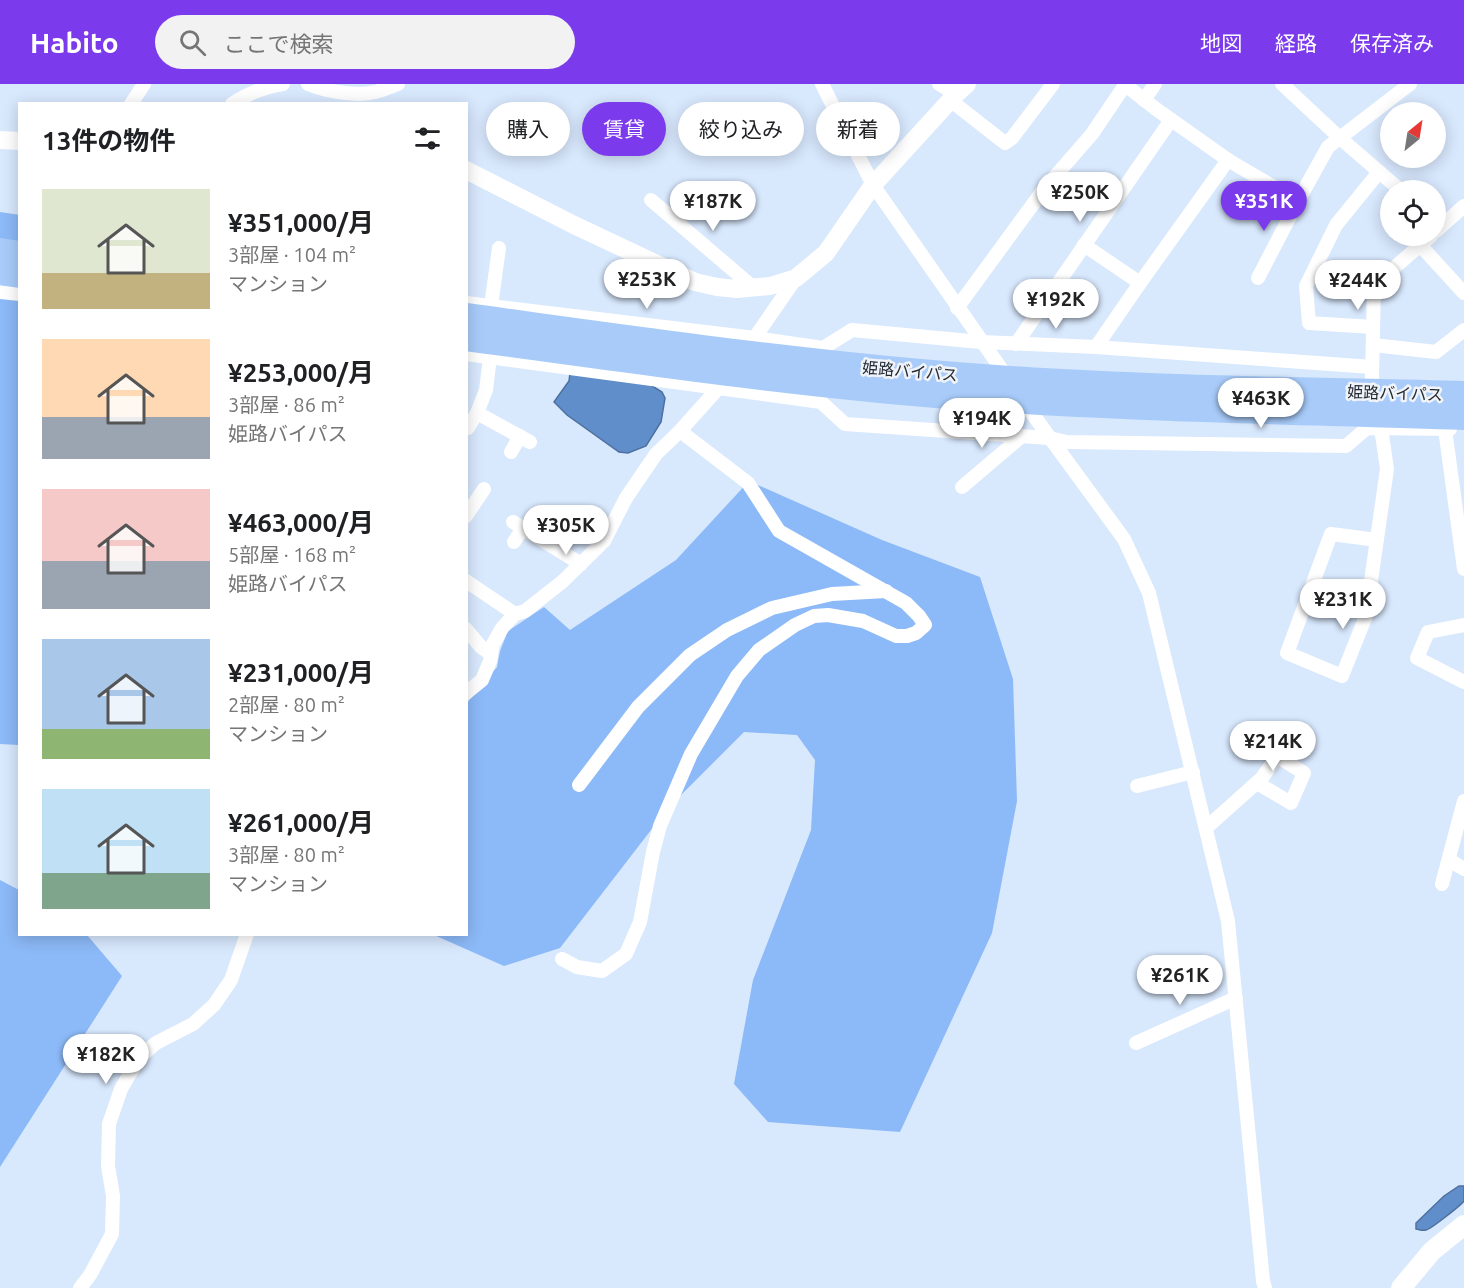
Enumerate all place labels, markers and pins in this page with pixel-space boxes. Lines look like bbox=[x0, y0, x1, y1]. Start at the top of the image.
pin: ¥250K bbox=[1038, 172, 1122, 223]
pin: ¥187K bbox=[671, 181, 755, 232]
pin: ¥351K bbox=[1222, 181, 1306, 232]
pin: ¥253K bbox=[605, 259, 689, 310]
pin: ¥244K bbox=[1316, 260, 1400, 311]
pin: ¥192K bbox=[1014, 279, 1098, 330]
pin: ¥463K bbox=[1219, 378, 1303, 429]
pin: ¥194K bbox=[940, 398, 1024, 449]
pin: ¥305K bbox=[524, 505, 608, 556]
pin: ¥231K bbox=[1301, 579, 1385, 630]
pin: ¥214K bbox=[1231, 721, 1315, 772]
pin: ¥261K bbox=[1138, 955, 1222, 1006]
pin: ¥182K bbox=[64, 1034, 148, 1085]

